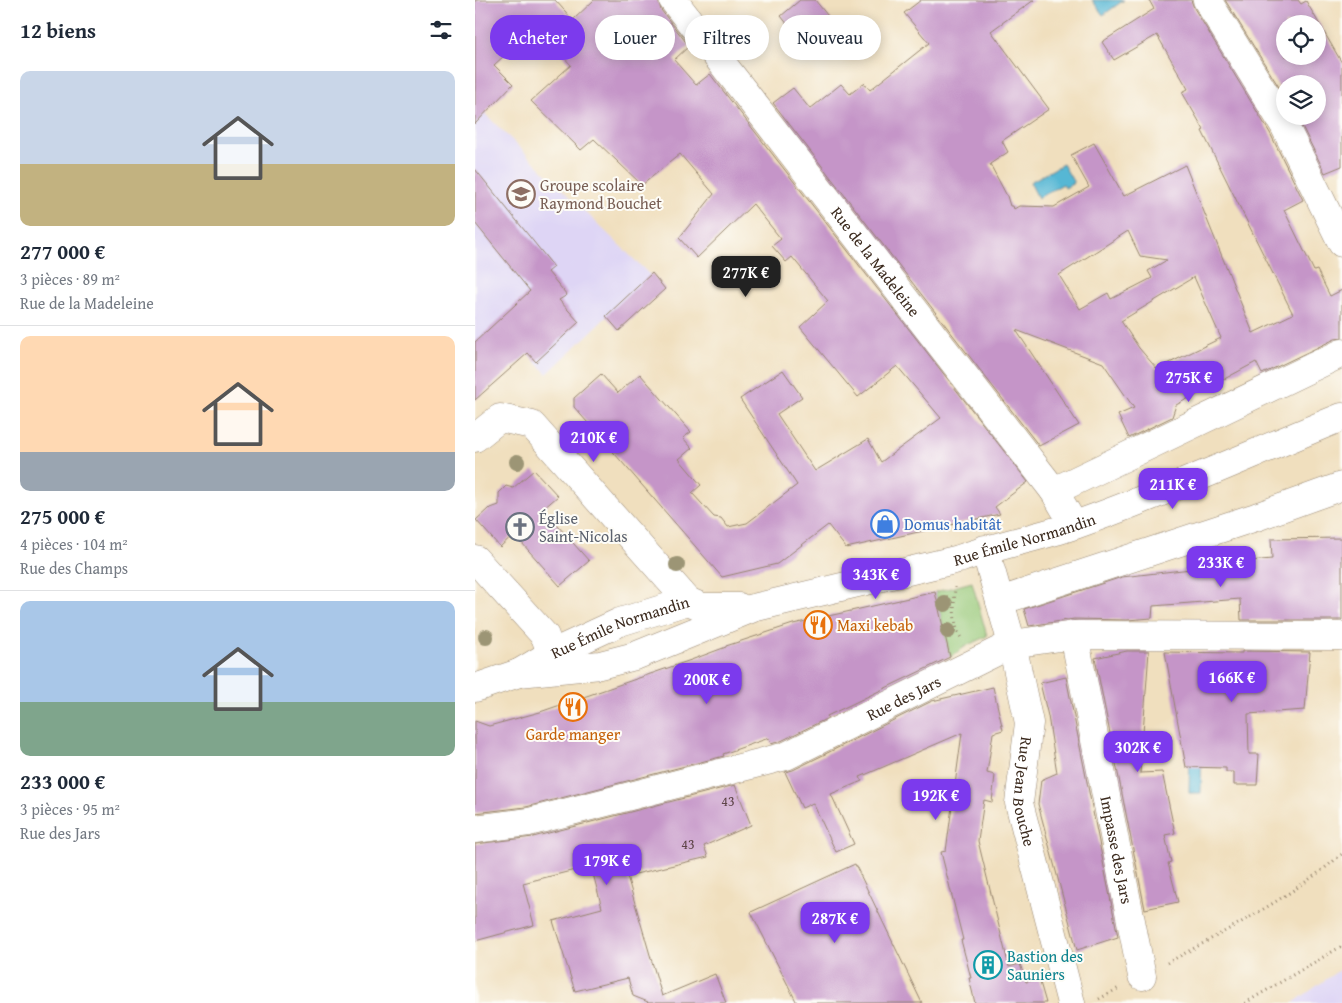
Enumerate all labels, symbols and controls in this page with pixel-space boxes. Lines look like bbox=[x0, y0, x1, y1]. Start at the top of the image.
text: 12 biens bbox=[20, 15, 96, 46]
chip: Acheter bbox=[490, 15, 585, 60]
chip: Louer bbox=[595, 15, 675, 60]
chip: Filtres bbox=[685, 15, 769, 60]
chip: Nouveau bbox=[779, 15, 881, 60]
map controls bbox=[1276, 15, 1326, 125]
button: locate bbox=[1276, 15, 1326, 65]
icon: filters bbox=[427, 16, 455, 44]
button: layers bbox=[1276, 75, 1326, 125]
icon: home bbox=[193, 103, 283, 193]
place label: Groupe scolaire Raymond Bouchet bbox=[540, 173, 662, 215]
school or university icon: Groupe scolaire Raymond Bouchet bbox=[506, 179, 536, 209]
street label: Rue de la Madeleine bbox=[825, 201, 926, 322]
text: 277 000 € bbox=[20, 236, 105, 267]
pin: 277K € bbox=[705, 256, 787, 298]
text: 277K € bbox=[723, 260, 769, 284]
text: 3 pièces · 89 m² bbox=[20, 267, 120, 291]
text: Rue de la Madeleine bbox=[20, 291, 154, 315]
pin: 275K € bbox=[1148, 360, 1230, 403]
text: 275K € bbox=[1166, 365, 1212, 389]
icon: home bbox=[193, 369, 283, 459]
pin: 210K € bbox=[553, 420, 635, 463]
text: 210K € bbox=[571, 425, 617, 449]
pin: 211K € bbox=[1132, 468, 1214, 510]
text: 211K € bbox=[1150, 472, 1196, 496]
text: 275 000 € bbox=[20, 501, 105, 532]
place label: Église Saint-Nicolas bbox=[539, 506, 628, 548]
street label: Rue Émile Normandin bbox=[951, 507, 1099, 572]
shop icon: Domus habitât bbox=[870, 509, 900, 539]
church icon: Église Saint-Nicolas bbox=[505, 512, 535, 542]
place label: Domus habitât bbox=[904, 512, 1002, 536]
text: 4 pièces · 104 m² bbox=[20, 532, 128, 556]
pin: 233K € bbox=[1180, 546, 1262, 588]
text: 233K € bbox=[1198, 550, 1244, 574]
text: Rue des Champs bbox=[20, 556, 128, 580]
pin: 343K € bbox=[835, 558, 917, 600]
text: 343K € bbox=[853, 562, 899, 586]
street label: Rue Émile Normandin bbox=[547, 589, 692, 665]
restaurant icon: Maxi kebab bbox=[803, 610, 833, 640]
place label: Maxi kebab bbox=[837, 613, 913, 637]
icon: home bbox=[193, 634, 283, 724]
pin: 166K € bbox=[1191, 660, 1273, 703]
pin: 200K € bbox=[666, 662, 748, 705]
text: 166K € bbox=[1209, 665, 1255, 689]
text: 200K € bbox=[684, 667, 730, 691]
street label: Rue des Jars bbox=[862, 669, 945, 726]
restaurant icon: Garde manger bbox=[558, 692, 588, 722]
place label: Garde manger bbox=[526, 722, 621, 746]
pin: 302K € bbox=[1097, 730, 1179, 773]
street label: Rue Jean Bouche bbox=[1007, 735, 1042, 849]
text: 302K € bbox=[1115, 735, 1161, 759]
text: 233 000 € bbox=[20, 766, 105, 797]
pin: 192K € bbox=[895, 778, 977, 821]
text: 192K € bbox=[913, 783, 959, 807]
house number: 43 bbox=[721, 791, 735, 811]
street label: Impasse des Jars bbox=[1094, 794, 1139, 906]
text: 3 pièces · 95 m² bbox=[20, 797, 120, 821]
text: Rue des Jars bbox=[20, 821, 100, 845]
house number: 43 bbox=[681, 834, 695, 854]
pin: 179K € bbox=[566, 844, 648, 886]
text: 179K € bbox=[584, 848, 630, 872]
pin: 287K € bbox=[794, 902, 876, 944]
text: 287K € bbox=[812, 906, 858, 930]
place label: Bastion des Sauniers bbox=[1007, 944, 1083, 986]
building icon: Bastion des Sauniers bbox=[973, 950, 1003, 980]

